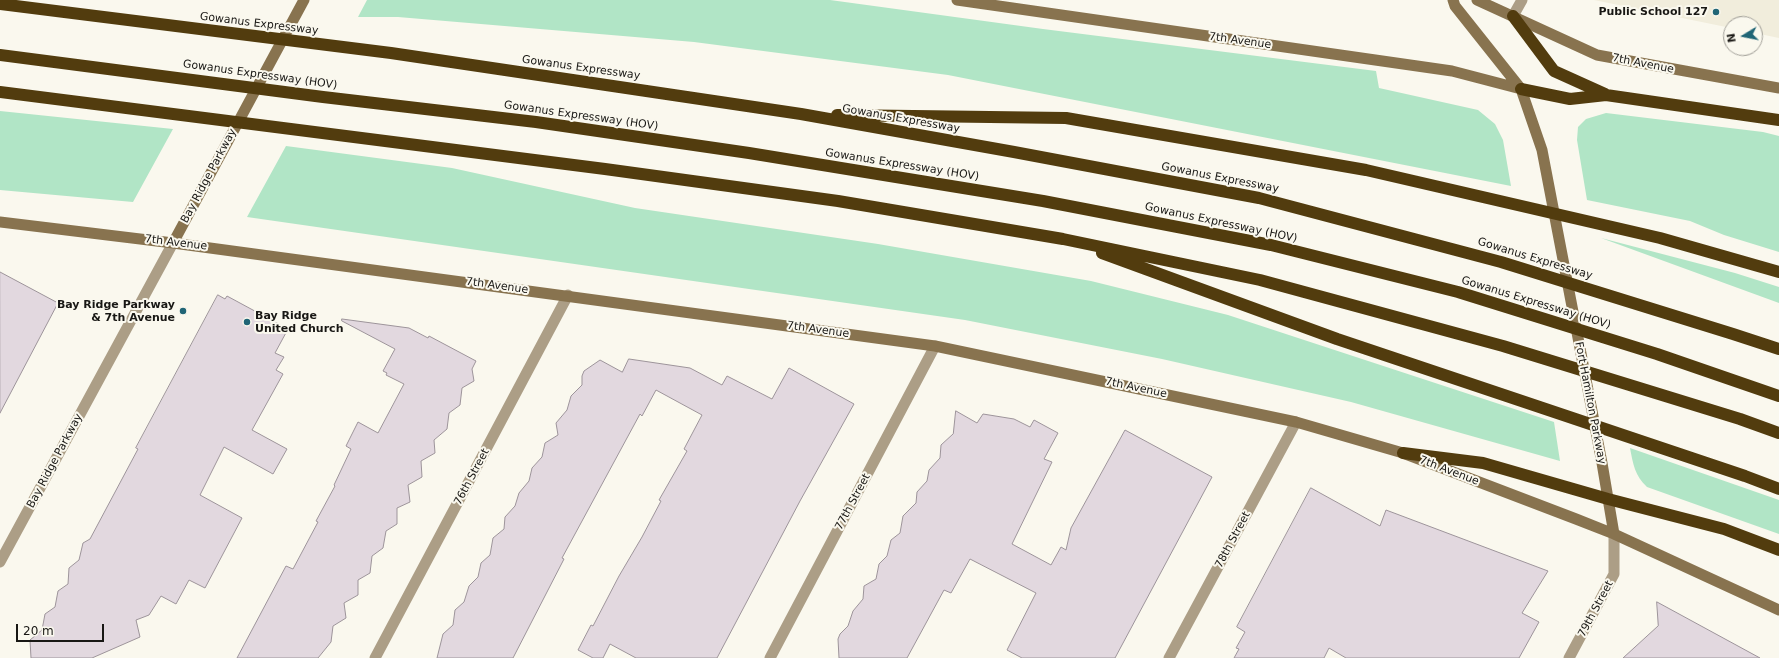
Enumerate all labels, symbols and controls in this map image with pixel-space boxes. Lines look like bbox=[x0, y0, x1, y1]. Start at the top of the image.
place label: Public School 127 bbox=[1598, 5, 1708, 19]
marker: Public School 127 bbox=[1711, 7, 1721, 17]
street label: Gowanus Expressway bbox=[199, 10, 319, 38]
north arrow bbox=[1723, 16, 1763, 56]
street label: 7th Avenue bbox=[1208, 30, 1272, 52]
text: N bbox=[1724, 32, 1739, 44]
street label: 7th Avenue bbox=[1611, 52, 1675, 76]
street label: Gowanus Expressway bbox=[521, 53, 641, 83]
street label: Gowanus Expressway (HOV) bbox=[182, 58, 338, 92]
street label: Gowanus Expressway (HOV) bbox=[503, 99, 659, 133]
street label: Gowanus Expressway bbox=[841, 102, 961, 136]
street label: Bay Ridge Parkway bbox=[178, 126, 240, 226]
street label: Gowanus Expressway (HOV) bbox=[824, 146, 980, 184]
street label: Gowanus Expressway bbox=[1160, 160, 1280, 196]
street label: Gowanus Expressway (HOV) bbox=[1143, 200, 1299, 246]
street label: 7th Avenue bbox=[144, 233, 208, 253]
street label: Gowanus Expressway bbox=[1476, 235, 1594, 283]
street label: Gowanus Expressway (HOV) bbox=[1460, 274, 1612, 332]
street label: 7th Avenue bbox=[465, 275, 529, 297]
place label: Bay Ridge Parkway & 7th Avenue bbox=[57, 298, 175, 324]
marker: Bay Ridge Parkway & 7th Avenue bbox=[178, 306, 188, 316]
place label: Bay Ridge United Church bbox=[255, 309, 343, 335]
marker: Bay Ridge United Church bbox=[242, 317, 252, 327]
street label: 7th Avenue bbox=[786, 319, 850, 341]
street label: Fort Hamilton Parkway bbox=[1572, 341, 1608, 465]
street label: 7th Avenue bbox=[1104, 375, 1168, 401]
street label: Bay Ridge Parkway bbox=[24, 411, 86, 511]
street label: 76th Street bbox=[452, 446, 492, 508]
street label: 7th Avenue bbox=[1417, 454, 1481, 488]
street label: 77th Street bbox=[833, 471, 873, 533]
street label: 78th Street bbox=[1213, 509, 1253, 571]
street label: 79th Street bbox=[1576, 578, 1616, 640]
scale bar bbox=[18, 616, 106, 642]
text: 20 m bbox=[23, 624, 54, 638]

